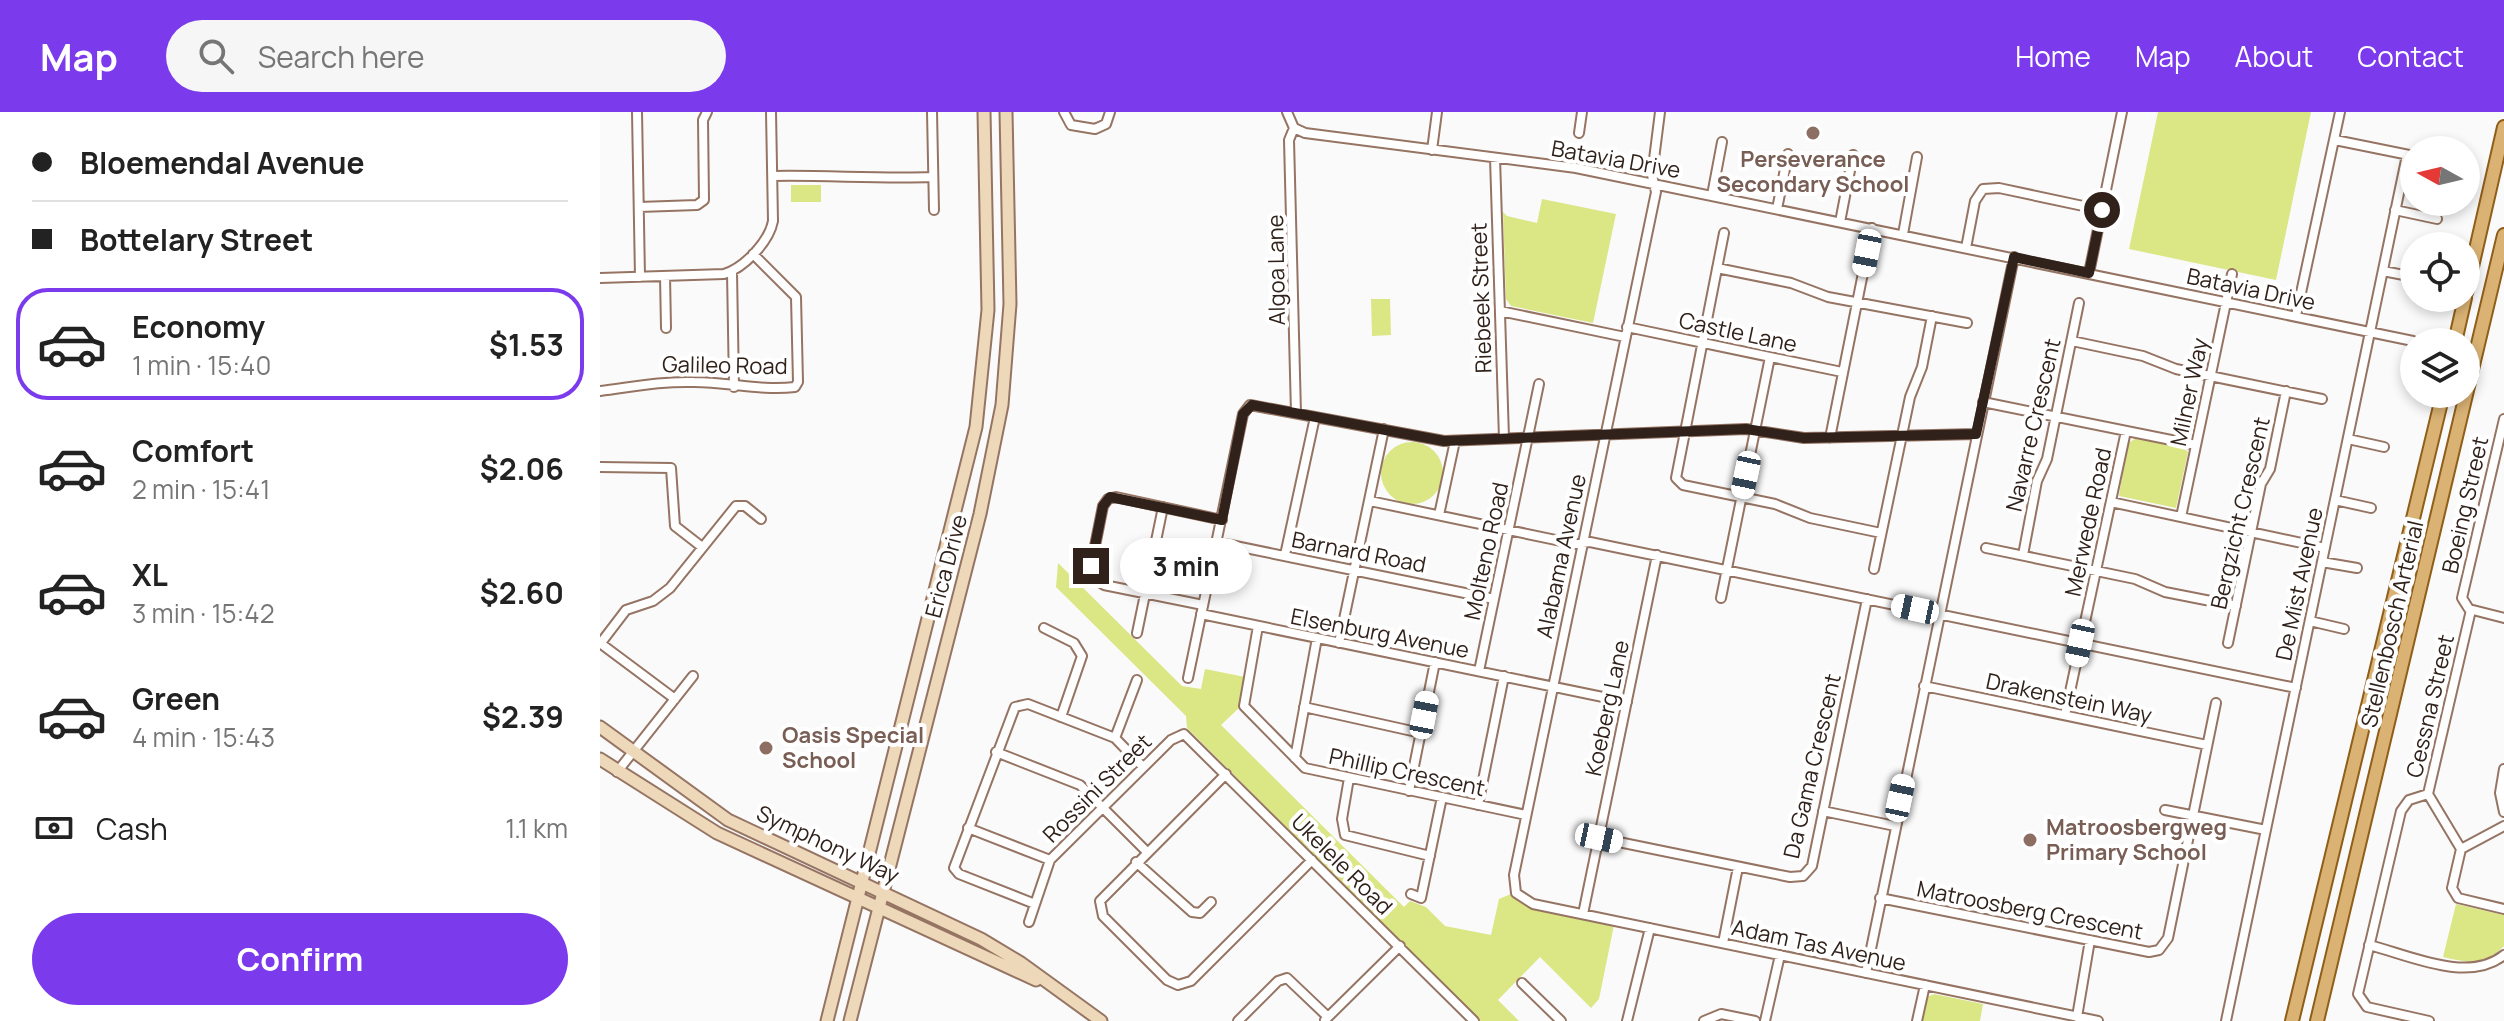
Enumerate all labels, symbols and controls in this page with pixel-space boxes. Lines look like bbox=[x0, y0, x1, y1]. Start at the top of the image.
search box bbox=[166, 20, 726, 92]
text: Map bbox=[40, 30, 118, 82]
icon: search bbox=[194, 34, 238, 78]
text: Search here bbox=[258, 36, 425, 77]
text: Home bbox=[2015, 37, 2091, 75]
text: Map bbox=[2135, 37, 2191, 75]
text: About bbox=[2235, 37, 2313, 75]
text: Contact bbox=[2357, 37, 2464, 75]
marker: Perseverance Secondary School bbox=[1804, 124, 1822, 142]
street label: Batavia Drive bbox=[1549, 133, 1683, 185]
north arrow bbox=[2400, 136, 2480, 216]
map controls bbox=[2400, 136, 2480, 408]
text: Bloemendal Avenue bbox=[80, 142, 365, 183]
place label: Perseverance Secondary School bbox=[1717, 144, 1909, 199]
route start bbox=[2084, 192, 2120, 228]
street label: Algoa Lane bbox=[1260, 214, 1292, 326]
text: Bottelary Street bbox=[80, 219, 313, 260]
street label: Riebeek Street bbox=[1463, 222, 1499, 374]
car bbox=[1851, 227, 1883, 279]
button: locate bbox=[2400, 232, 2480, 312]
street label: Batavia Drive bbox=[2184, 261, 2318, 317]
street label: Castle Lane bbox=[1676, 305, 1800, 359]
text: Economy bbox=[132, 306, 265, 347]
icon: car bbox=[36, 308, 108, 380]
text: $1.53 bbox=[489, 324, 564, 365]
button: layers bbox=[2400, 328, 2480, 408]
street label: Navarre Crescent bbox=[1999, 335, 2068, 514]
street label: Milner Way bbox=[2163, 335, 2215, 449]
text: 1 min · 15:40 bbox=[132, 347, 271, 383]
street label: Galileo Road bbox=[662, 349, 788, 381]
street label: Bergzicht Crescent bbox=[2203, 414, 2277, 612]
text: Comfort bbox=[132, 430, 254, 471]
icon: car bbox=[36, 432, 108, 504]
street label: Boeing Street bbox=[2435, 433, 2495, 576]
street label: Merwede Road bbox=[2058, 445, 2118, 599]
text: $2.06 bbox=[480, 448, 564, 489]
car bbox=[1729, 449, 1763, 501]
text: 2 min · 15:41 bbox=[132, 471, 270, 507]
street label: Alabama Avenue bbox=[1529, 471, 1593, 641]
street label: Molteno Road bbox=[1457, 479, 1515, 623]
street label: De Mist Avenue bbox=[2268, 505, 2330, 663]
street label: Erica Drive bbox=[918, 511, 974, 621]
street label: Stellenbosch Arterial bbox=[2354, 518, 2430, 730]
street label: Barnard Road bbox=[1289, 524, 1429, 580]
callout: 3 min bbox=[1119, 538, 1251, 594]
route end bbox=[1073, 548, 1109, 584]
text: 3 min bbox=[1152, 548, 1220, 584]
text: XL bbox=[132, 554, 168, 595]
icon: car bbox=[36, 556, 108, 628]
text: $2.60 bbox=[480, 572, 564, 613]
car bbox=[1889, 592, 1941, 626]
text: 3 min · 15:42 bbox=[132, 595, 275, 631]
street label: Elsenburg Avenue bbox=[1288, 601, 1472, 665]
car bbox=[2063, 617, 2097, 669]
street label: Cessna Street bbox=[2399, 631, 2461, 781]
street label: Koeberg Lane bbox=[1578, 637, 1636, 779]
street label: Drakenstein Way bbox=[1983, 666, 2155, 730]
street label: Da Gama Crescent bbox=[1776, 671, 1848, 861]
text: Green bbox=[132, 678, 220, 719]
icon: car bbox=[36, 680, 108, 752]
car bbox=[1408, 689, 1440, 741]
text: $2.39 bbox=[482, 696, 564, 737]
text: 4 min · 15:43 bbox=[132, 719, 275, 755]
place label: Oasis Special School bbox=[782, 720, 924, 775]
street label: Rossini Street bbox=[1036, 727, 1158, 849]
marker: Oasis Special School bbox=[757, 739, 775, 757]
street label: Phillip Crescent bbox=[1326, 741, 1488, 803]
car bbox=[1883, 772, 1917, 824]
street label: Symphony Way bbox=[752, 798, 905, 890]
icon: cash bbox=[32, 806, 76, 850]
street label: Ukelele Road bbox=[1285, 807, 1399, 921]
text: Cash bbox=[96, 808, 168, 849]
text: 1.1 km bbox=[505, 810, 568, 846]
place label: Matroosbergweg Primary School bbox=[2046, 812, 2227, 867]
car bbox=[1573, 821, 1625, 855]
marker: Matroosbergweg Primary School bbox=[2021, 831, 2039, 849]
street label: Matroosberg Crescent bbox=[1914, 873, 2146, 947]
street label: Adam Tas Avenue bbox=[1729, 912, 1909, 978]
button: Confirm bbox=[32, 913, 568, 1005]

